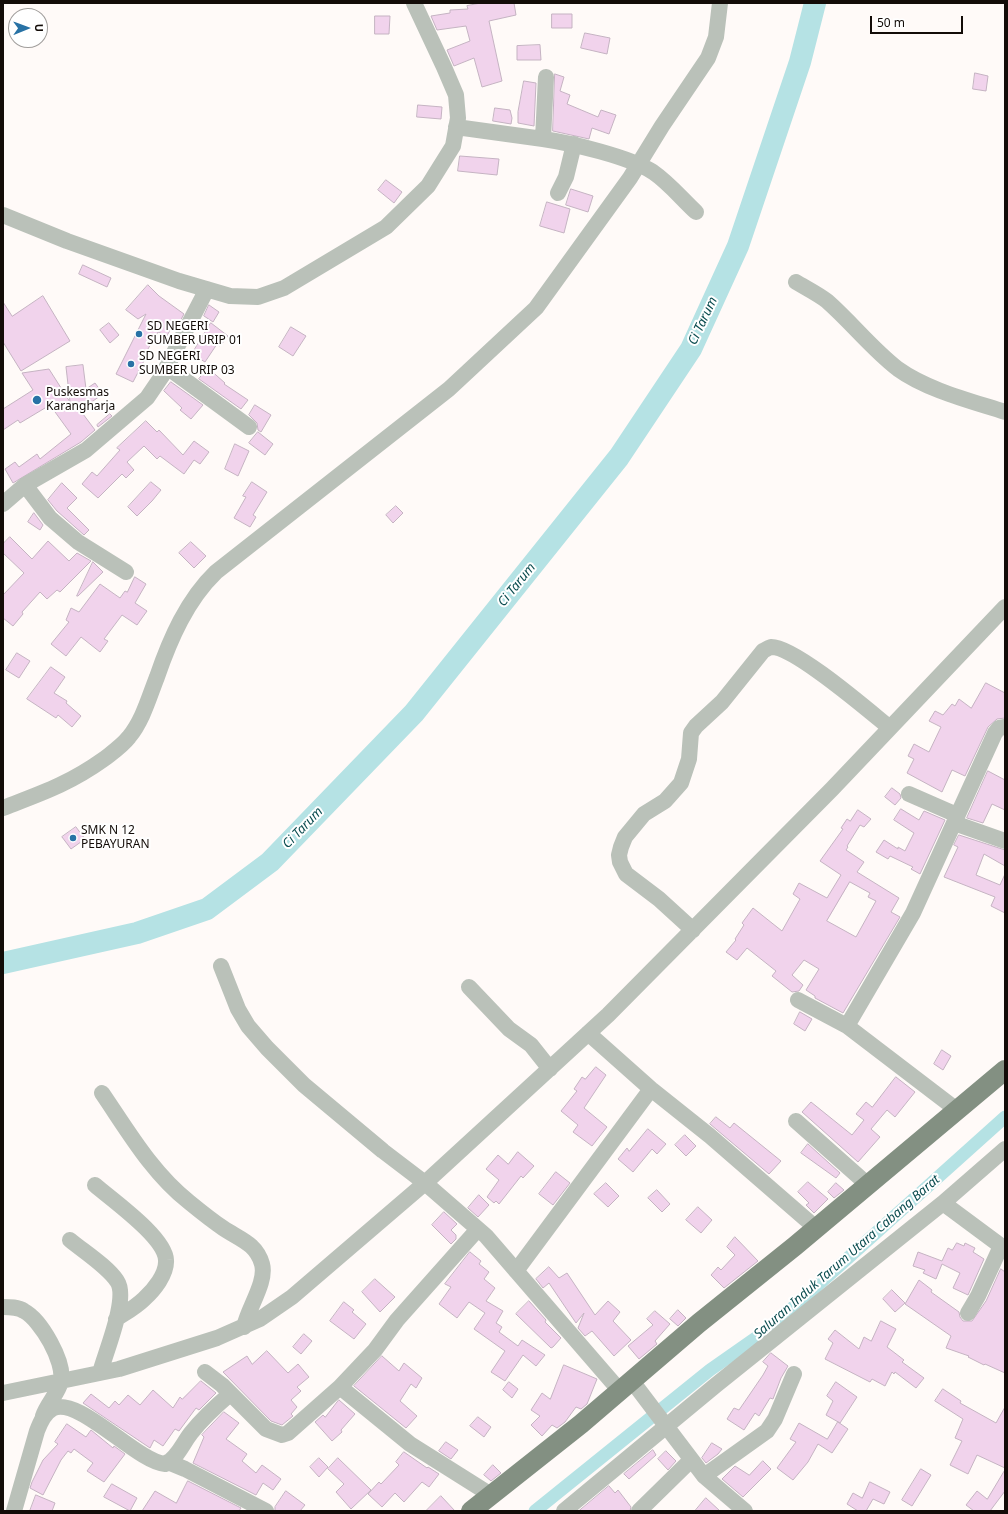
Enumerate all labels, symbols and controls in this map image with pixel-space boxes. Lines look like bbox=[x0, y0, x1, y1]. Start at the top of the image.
north arrow bbox=[8, 8, 48, 48]
scale bar bbox=[872, 8, 965, 34]
text: 50 m bbox=[877, 14, 905, 31]
text: U bbox=[32, 23, 47, 32]
water label: Ci Tarum bbox=[685, 294, 721, 348]
place label: SD NEGERI SUMBER URIP 01 bbox=[147, 320, 243, 348]
marker: SD NEGERI SUMBER URIP 01 bbox=[134, 329, 144, 339]
place label: SD NEGERI SUMBER URIP 03 bbox=[139, 350, 235, 378]
marker: SD NEGERI SUMBER URIP 03 bbox=[126, 359, 136, 369]
place label: Puskesmas Karangharja bbox=[46, 386, 115, 414]
marker: Puskesmas Karangharja bbox=[31, 394, 43, 406]
water label: Ci Tarum bbox=[495, 560, 539, 610]
water label: Ci Tarum bbox=[280, 804, 326, 852]
place label: SMK N 12 PEBAYURAN bbox=[81, 824, 149, 852]
marker: SMK N 12 PEBAYURAN bbox=[68, 833, 78, 843]
water label: Saluran Induk Tarum Utara Cabang Barat bbox=[751, 1172, 943, 1342]

